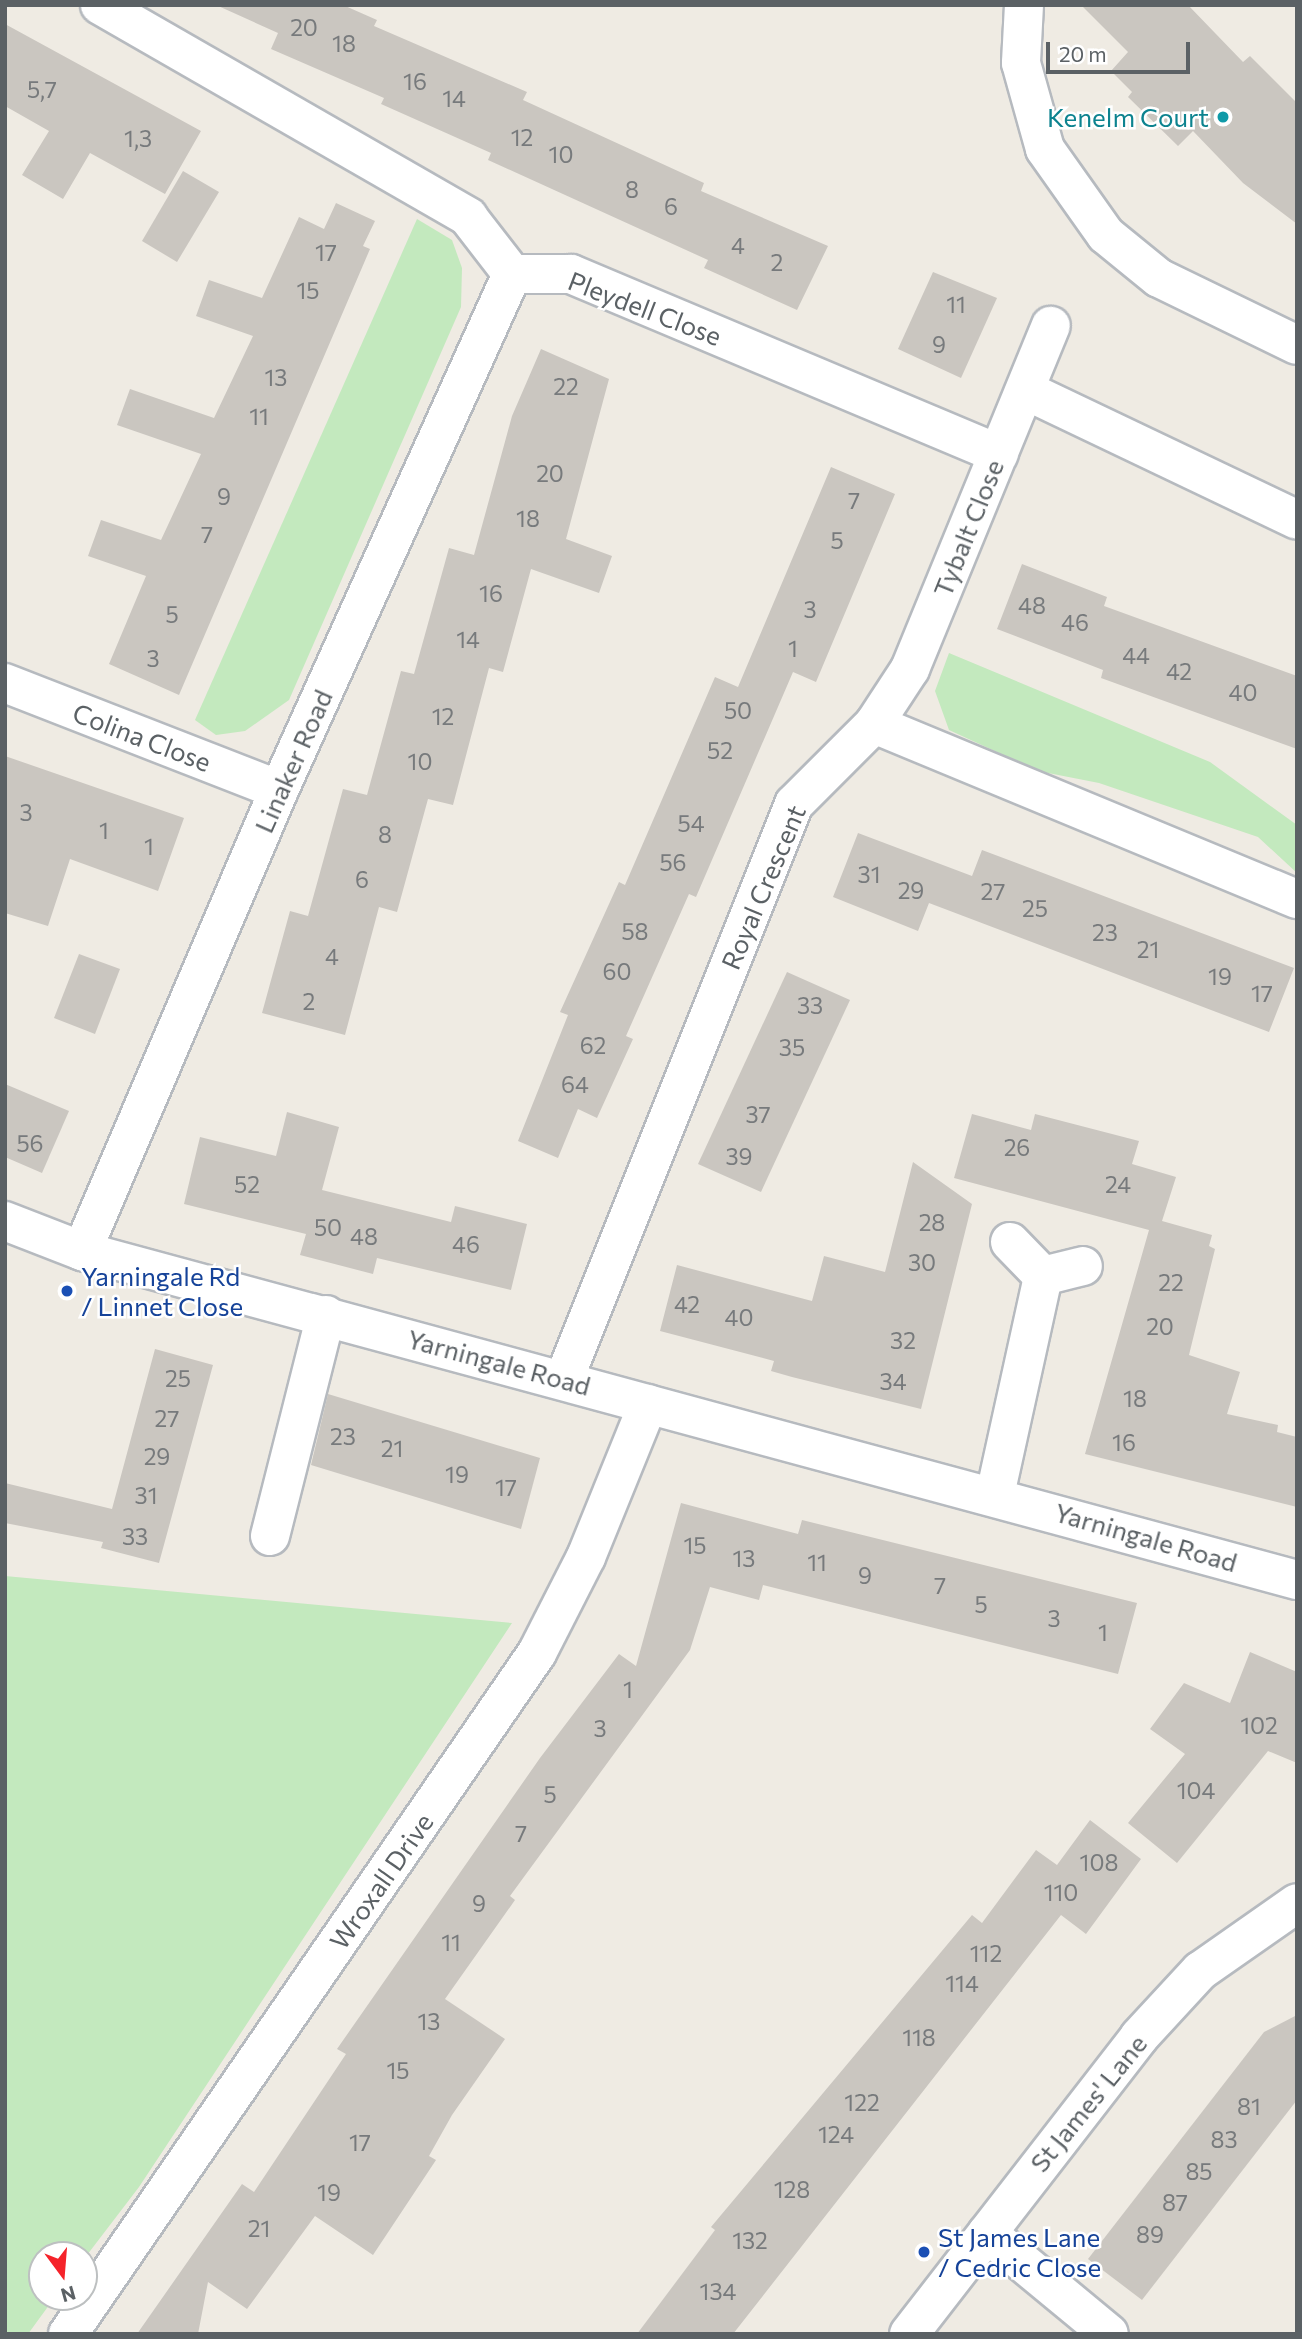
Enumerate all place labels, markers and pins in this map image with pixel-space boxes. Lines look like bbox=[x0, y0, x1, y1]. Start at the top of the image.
place label: Kenelm Court bbox=[1047, 101, 1209, 133]
marker: Kenelm Court bbox=[1215, 109, 1231, 125]
place label: Yarningale Rd / Linnet Close bbox=[81, 1260, 243, 1322]
marker: Yarningale Rd / Linnet Close bbox=[59, 1283, 75, 1299]
place label: St James Lane / Cedric Close bbox=[938, 2221, 1101, 2282]
marker: St James Lane / Cedric Close bbox=[916, 2244, 932, 2260]

